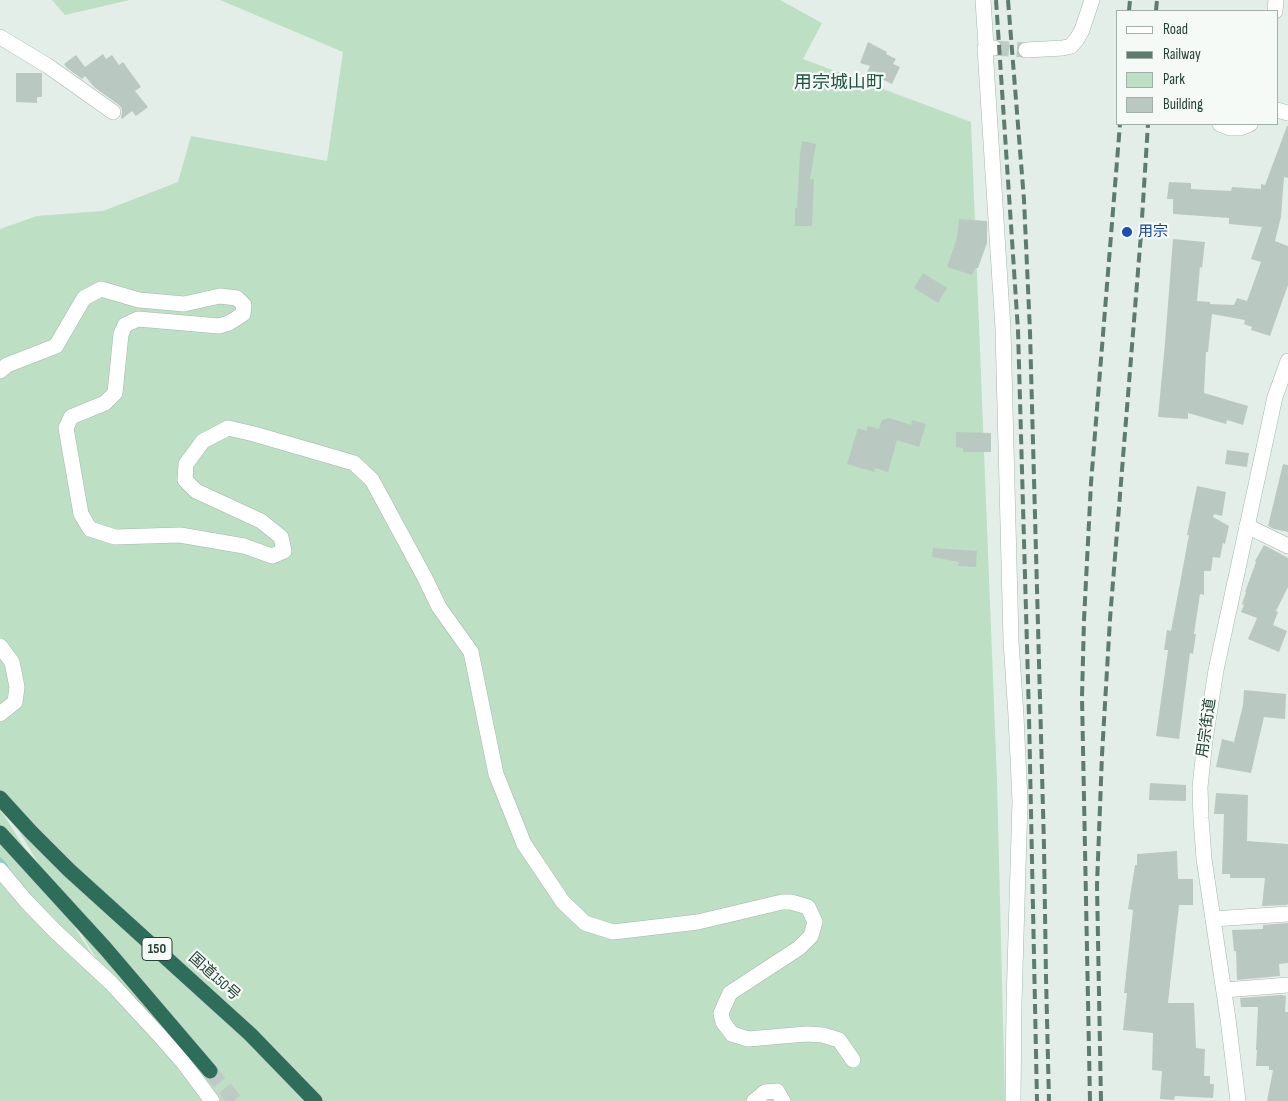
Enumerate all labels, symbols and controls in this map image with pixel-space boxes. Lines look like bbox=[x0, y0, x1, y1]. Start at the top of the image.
legend bbox=[1116, 10, 1278, 125]
text: Road bbox=[1163, 20, 1188, 39]
text: Railway bbox=[1163, 45, 1201, 64]
text: Park bbox=[1163, 70, 1185, 89]
district label: 用宗城山町 bbox=[794, 72, 884, 94]
text: Building bbox=[1163, 95, 1203, 114]
place label: 用宗 bbox=[1138, 223, 1168, 241]
marker: 用宗 bbox=[1120, 225, 1134, 239]
street label: 用宗街道 bbox=[1194, 697, 1220, 759]
road number: 150 bbox=[142, 938, 172, 961]
street label: 国道150号 bbox=[185, 949, 243, 1005]

